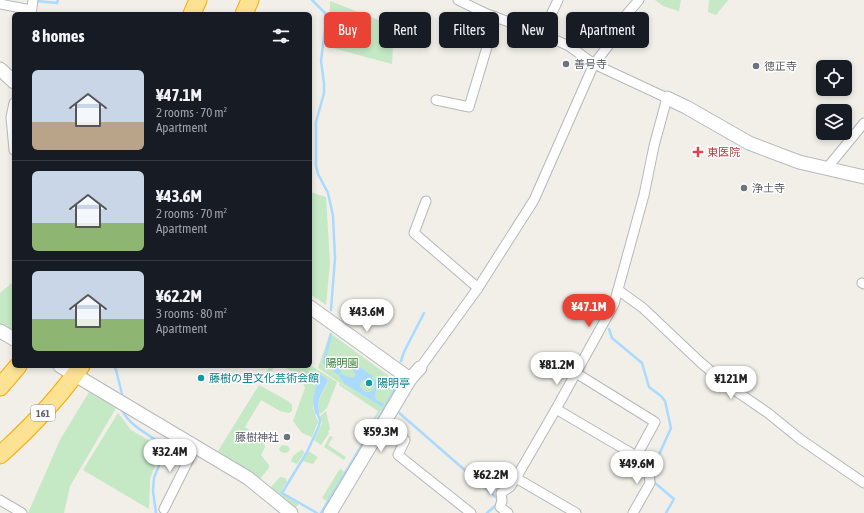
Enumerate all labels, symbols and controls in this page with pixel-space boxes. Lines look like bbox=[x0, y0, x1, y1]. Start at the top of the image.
chip: Buy bbox=[324, 12, 371, 48]
chip: Rent bbox=[379, 12, 431, 48]
chip: Filters bbox=[439, 12, 499, 48]
chip: New bbox=[507, 12, 558, 48]
chip: Apartment bbox=[566, 12, 649, 48]
icon: filters bbox=[270, 25, 292, 47]
text: 8 homes bbox=[32, 26, 85, 46]
place label: 善号寺 bbox=[574, 58, 607, 70]
marker: 善号寺 bbox=[561, 59, 571, 69]
place label: 徳正寺 bbox=[764, 60, 797, 72]
map controls bbox=[816, 60, 852, 140]
button: locate bbox=[816, 60, 852, 96]
marker: 徳正寺 bbox=[751, 61, 761, 71]
text: ¥47.1M bbox=[156, 85, 202, 105]
icon: home bbox=[64, 86, 112, 134]
button: layers bbox=[816, 104, 852, 140]
text: 2 rooms · 70 m² bbox=[156, 105, 227, 120]
text: Apartment bbox=[156, 120, 207, 135]
marker: 東医院 bbox=[692, 146, 704, 158]
place label: 東医院 bbox=[707, 146, 740, 158]
place label: 浄土寺 bbox=[752, 182, 785, 194]
marker: 浄土寺 bbox=[739, 183, 749, 193]
text: ¥43.6M bbox=[156, 186, 202, 206]
icon: home bbox=[64, 187, 112, 235]
text: 2 rooms · 70 m² bbox=[156, 206, 227, 221]
text: Apartment bbox=[156, 221, 207, 236]
text: ¥62.2M bbox=[156, 286, 202, 306]
icon: home bbox=[64, 287, 112, 335]
pin: ¥47.1M bbox=[556, 294, 622, 328]
pin: ¥43.6M bbox=[334, 299, 400, 333]
text: ¥47.1M bbox=[571, 299, 607, 314]
text: ¥43.6M bbox=[349, 304, 385, 319]
text: 3 rooms · 80 m² bbox=[156, 306, 227, 321]
text: Apartment bbox=[156, 321, 207, 336]
pin: ¥81.2M bbox=[524, 352, 590, 386]
park label: 陽明園 bbox=[326, 357, 359, 369]
text: ¥81.2M bbox=[539, 357, 575, 372]
pin: ¥121M bbox=[703, 366, 759, 400]
text: ¥121M bbox=[715, 371, 747, 386]
place label: 藤樹の里文化芸術会館 bbox=[209, 372, 319, 384]
marker: 藤樹の里文化芸術会館 bbox=[196, 373, 206, 383]
place label: 陽明亭 bbox=[377, 377, 410, 389]
marker: 陽明亭 bbox=[364, 378, 374, 388]
road number: 161 bbox=[31, 405, 55, 421]
pin: ¥59.3M bbox=[348, 419, 414, 453]
text: ¥59.3M bbox=[363, 424, 399, 439]
place label: 藤樹神社 bbox=[235, 431, 279, 443]
marker: 藤樹神社 bbox=[282, 432, 292, 442]
pin: ¥32.4M bbox=[137, 439, 203, 473]
text: ¥32.4M bbox=[152, 444, 188, 459]
pin: ¥49.6M bbox=[604, 451, 670, 485]
text: ¥49.6M bbox=[619, 456, 655, 471]
pin: ¥62.2M bbox=[458, 462, 524, 496]
text: ¥62.2M bbox=[473, 467, 509, 482]

